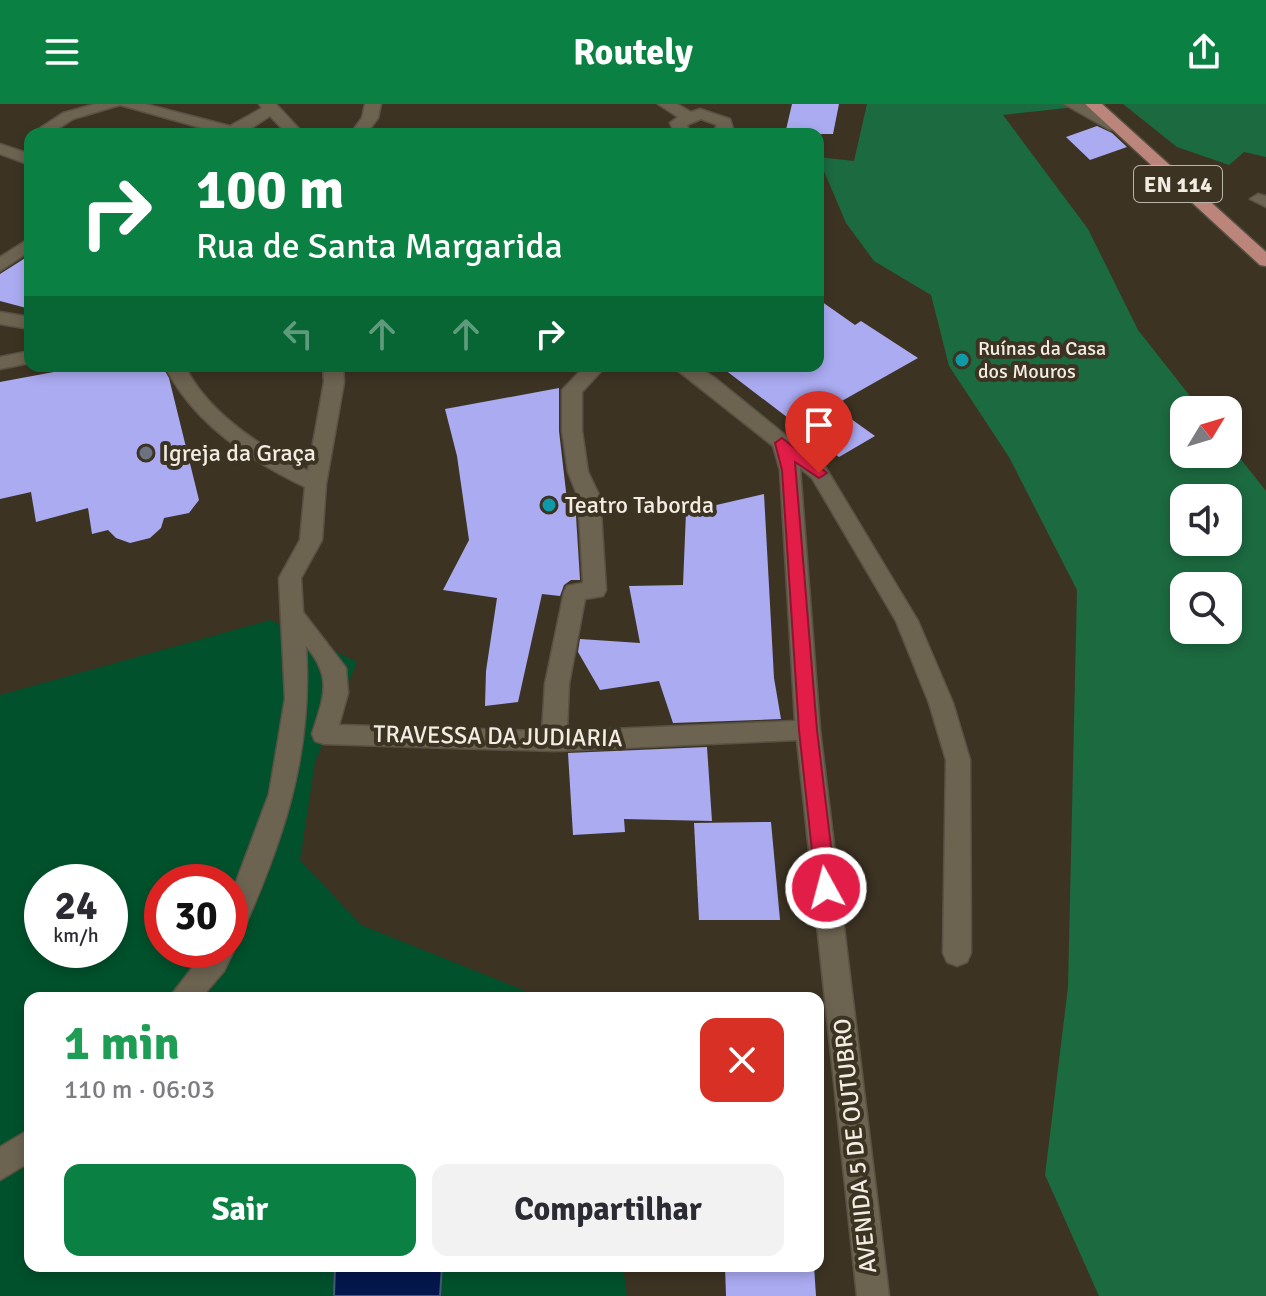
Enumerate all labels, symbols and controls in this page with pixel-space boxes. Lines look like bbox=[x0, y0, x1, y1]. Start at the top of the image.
icon: menu bbox=[40, 30, 84, 74]
text: Routely bbox=[573, 30, 693, 75]
icon: share bbox=[1182, 30, 1226, 74]
text: 100 m bbox=[196, 155, 344, 224]
icon: right bbox=[64, 160, 168, 264]
road number: EN 114 bbox=[1134, 166, 1222, 202]
text: Rua de Santa Margarida bbox=[196, 224, 563, 269]
icon: left bbox=[276, 312, 320, 356]
icon: ahead bbox=[360, 312, 404, 356]
icon: ahead bbox=[444, 312, 488, 356]
icon: right bbox=[528, 312, 572, 356]
place label: Ruínas da Casa dos Mouros bbox=[978, 336, 1106, 384]
marker: Ruínas da Casa dos Mouros bbox=[953, 351, 971, 369]
pin bbox=[785, 391, 853, 473]
north arrow bbox=[1170, 396, 1242, 468]
map controls bbox=[1170, 396, 1242, 644]
icon: arrive bbox=[797, 403, 841, 447]
place label: Igreja da Graça bbox=[162, 438, 316, 468]
marker: Igreja da Graça bbox=[137, 444, 155, 462]
button: sound bbox=[1170, 484, 1242, 556]
place label: Teatro Taborda bbox=[565, 490, 714, 520]
marker: Teatro Taborda bbox=[540, 496, 558, 514]
button: search bbox=[1170, 572, 1242, 644]
street label: TRAVESSA DA JUDIARIA bbox=[373, 719, 623, 753]
position arrow bbox=[784, 846, 868, 930]
speed limit sign: 30 bbox=[144, 864, 248, 968]
text: 24 bbox=[54, 881, 98, 931]
text: km/h bbox=[53, 923, 99, 948]
text: 1 min bbox=[64, 1014, 180, 1073]
street label: AVENIDA 5 DE OUTUBRO bbox=[827, 1017, 883, 1275]
button: close bbox=[700, 1018, 784, 1102]
text: 110 m · 06:03 bbox=[64, 1074, 215, 1106]
button: Sair bbox=[64, 1164, 416, 1256]
button: Compartilhar bbox=[432, 1164, 784, 1256]

